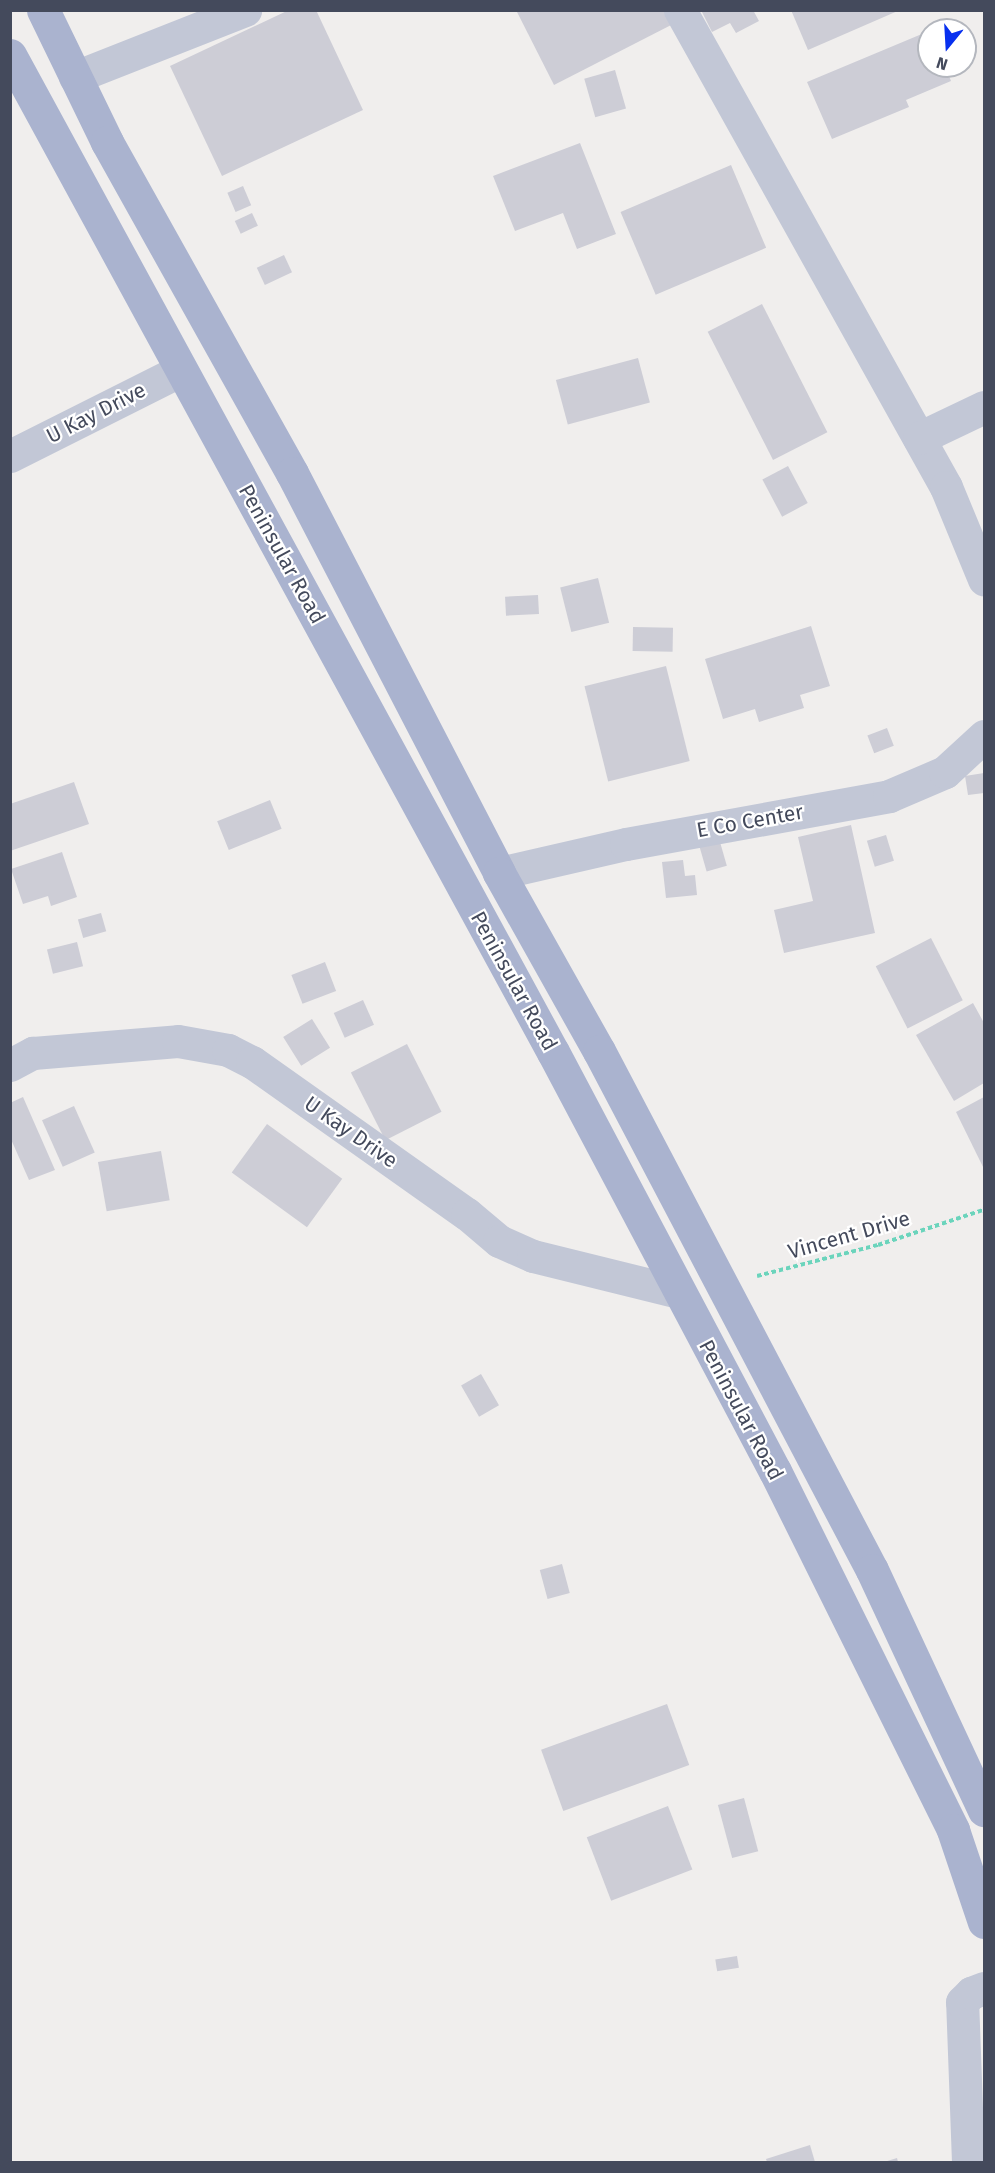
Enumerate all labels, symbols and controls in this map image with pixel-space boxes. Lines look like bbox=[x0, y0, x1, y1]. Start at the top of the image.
north arrow bbox=[917, 18, 977, 78]
text: N bbox=[934, 53, 950, 74]
street label: U Kay Drive bbox=[42, 377, 150, 449]
street label: Peninsular Road bbox=[233, 480, 331, 628]
street label: E Co Center bbox=[695, 799, 805, 843]
street label: Peninsular Road bbox=[465, 907, 563, 1055]
street label: U Kay Drive bbox=[300, 1091, 402, 1173]
street label: Vincent Drive bbox=[785, 1206, 913, 1264]
street label: Peninsular Road bbox=[693, 1336, 789, 1484]

